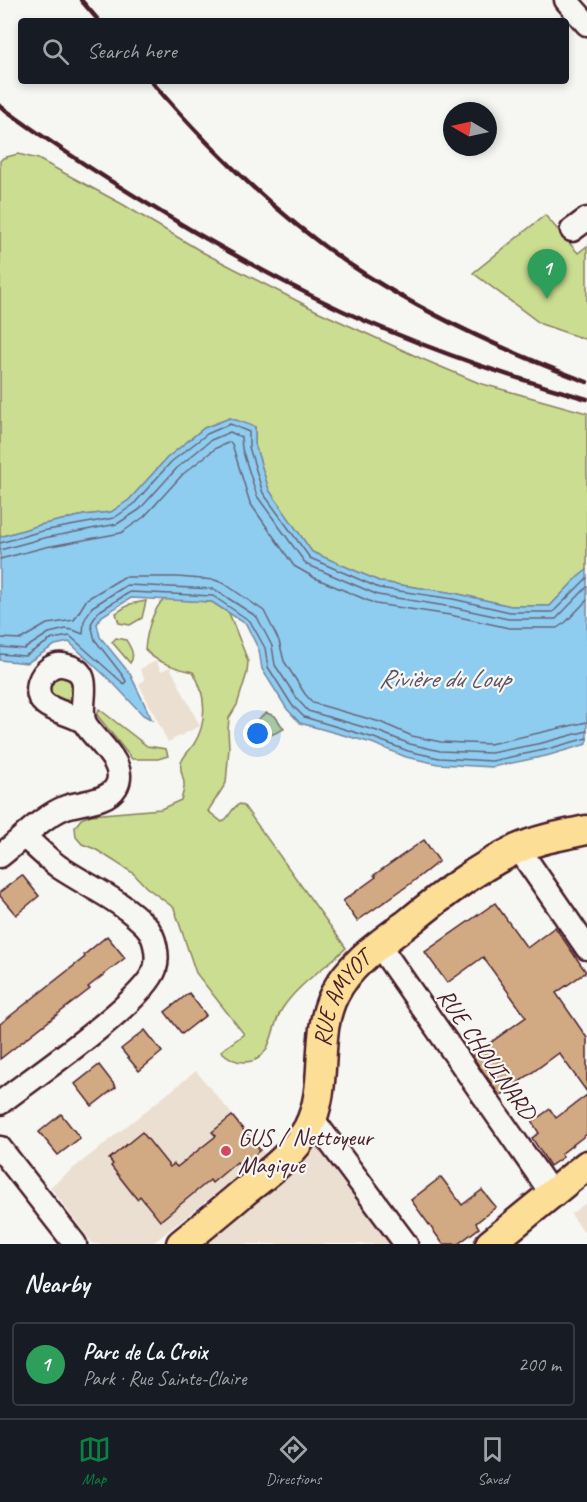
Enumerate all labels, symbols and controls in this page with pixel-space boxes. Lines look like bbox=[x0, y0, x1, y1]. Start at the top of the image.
search box bbox=[18, 18, 569, 84]
icon: search bbox=[39, 35, 72, 68]
text: Search here bbox=[87, 37, 177, 65]
north arrow bbox=[443, 102, 497, 156]
pin: 1 bbox=[528, 250, 566, 299]
water label: Rivière du Loup bbox=[379, 662, 513, 695]
your location bbox=[243, 719, 272, 748]
street label: RUE AMYOT bbox=[307, 940, 381, 1048]
street label: RUE CHOUINARD bbox=[431, 983, 544, 1127]
place label: GUS / Nettoyeur Magique bbox=[238, 1122, 375, 1180]
marker: GUS / Nettoyeur Magique bbox=[219, 1144, 233, 1158]
text: Nearby bbox=[24, 1267, 89, 1300]
text: Parc de La Croix bbox=[83, 1338, 207, 1366]
text: 1 bbox=[41, 1352, 50, 1377]
text: 200 m bbox=[518, 1352, 561, 1377]
text: Park · Rue Sainte-Claire bbox=[83, 1366, 246, 1391]
tab: Map bbox=[78, 1433, 111, 1489]
tab: Directions bbox=[266, 1433, 321, 1489]
tab: Saved bbox=[476, 1433, 509, 1489]

